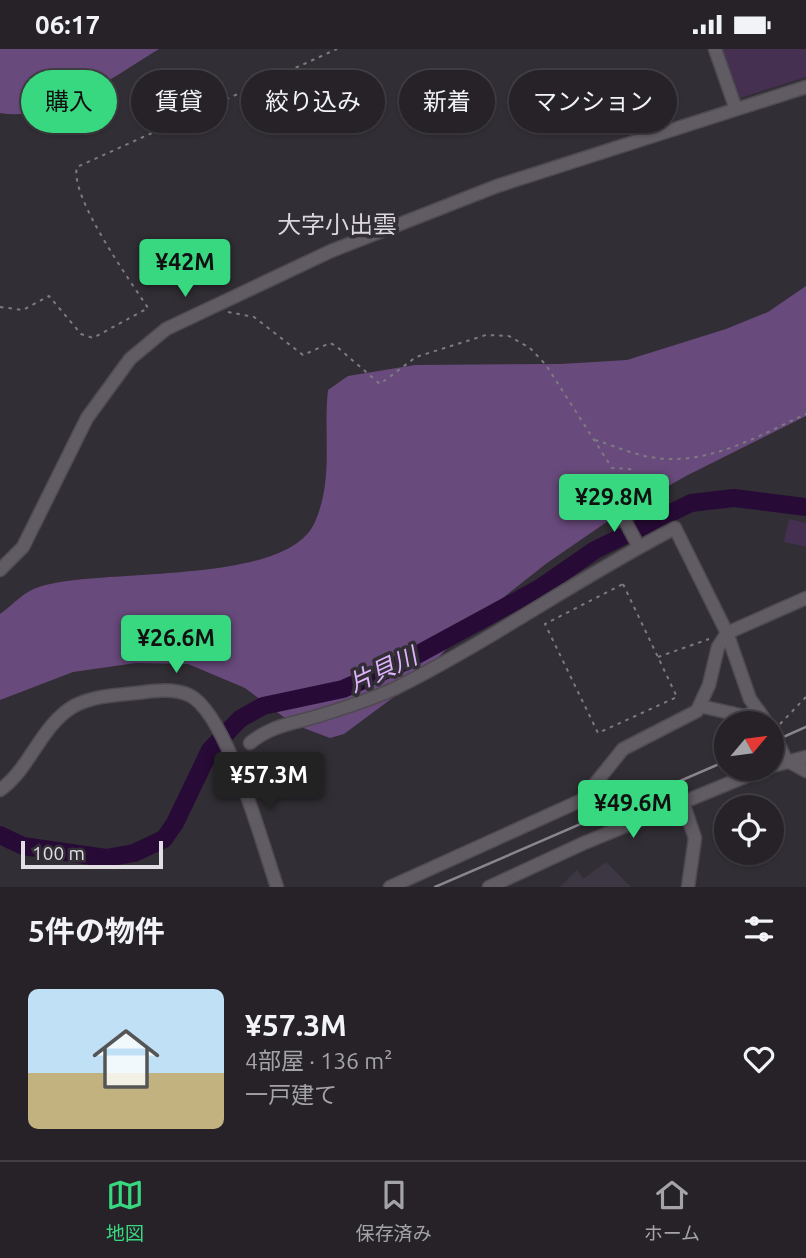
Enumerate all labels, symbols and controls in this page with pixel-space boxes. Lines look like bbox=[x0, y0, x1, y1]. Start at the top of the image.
text: 06:17 bbox=[35, 10, 100, 39]
chip: 購入 bbox=[21, 70, 117, 133]
chip: 賃貸 bbox=[131, 70, 227, 133]
chip: 絞り込み bbox=[241, 70, 385, 133]
chip: 新着 bbox=[399, 70, 495, 133]
chip: マンション bbox=[509, 70, 677, 133]
district label: 大字小出雲 bbox=[277, 211, 397, 238]
pin: ¥42M bbox=[144, 239, 226, 299]
text: ¥42M bbox=[155, 249, 215, 274]
pin: ¥29.8M bbox=[557, 475, 671, 534]
text: ¥29.8M bbox=[575, 484, 653, 509]
pin: ¥26.6M bbox=[119, 615, 233, 675]
text: ¥26.6M bbox=[137, 625, 215, 650]
water label: 片貝川 bbox=[344, 641, 424, 697]
north arrow bbox=[714, 711, 784, 781]
map controls bbox=[714, 711, 784, 865]
pin: ¥57.3M bbox=[212, 753, 326, 812]
text: ¥57.3M bbox=[230, 762, 308, 787]
pin: ¥49.6M bbox=[576, 781, 690, 840]
text: ¥49.6M bbox=[594, 790, 672, 815]
button: locate bbox=[714, 795, 784, 865]
scale bar bbox=[21, 838, 163, 870]
text: 100 m bbox=[32, 842, 85, 864]
icon: filters bbox=[740, 910, 778, 948]
text: 5件の物件 bbox=[28, 914, 165, 948]
text: ¥57.3M bbox=[245, 1008, 347, 1042]
icon: home bbox=[84, 1017, 168, 1101]
icon: heart bbox=[740, 1040, 778, 1078]
text: 4部屋 · 136 m² bbox=[245, 1048, 392, 1073]
text: 一戸建て bbox=[245, 1082, 337, 1107]
tab: 地図 bbox=[106, 1176, 144, 1245]
tab: 保存済み bbox=[356, 1176, 432, 1245]
tab: ホーム bbox=[644, 1176, 700, 1245]

